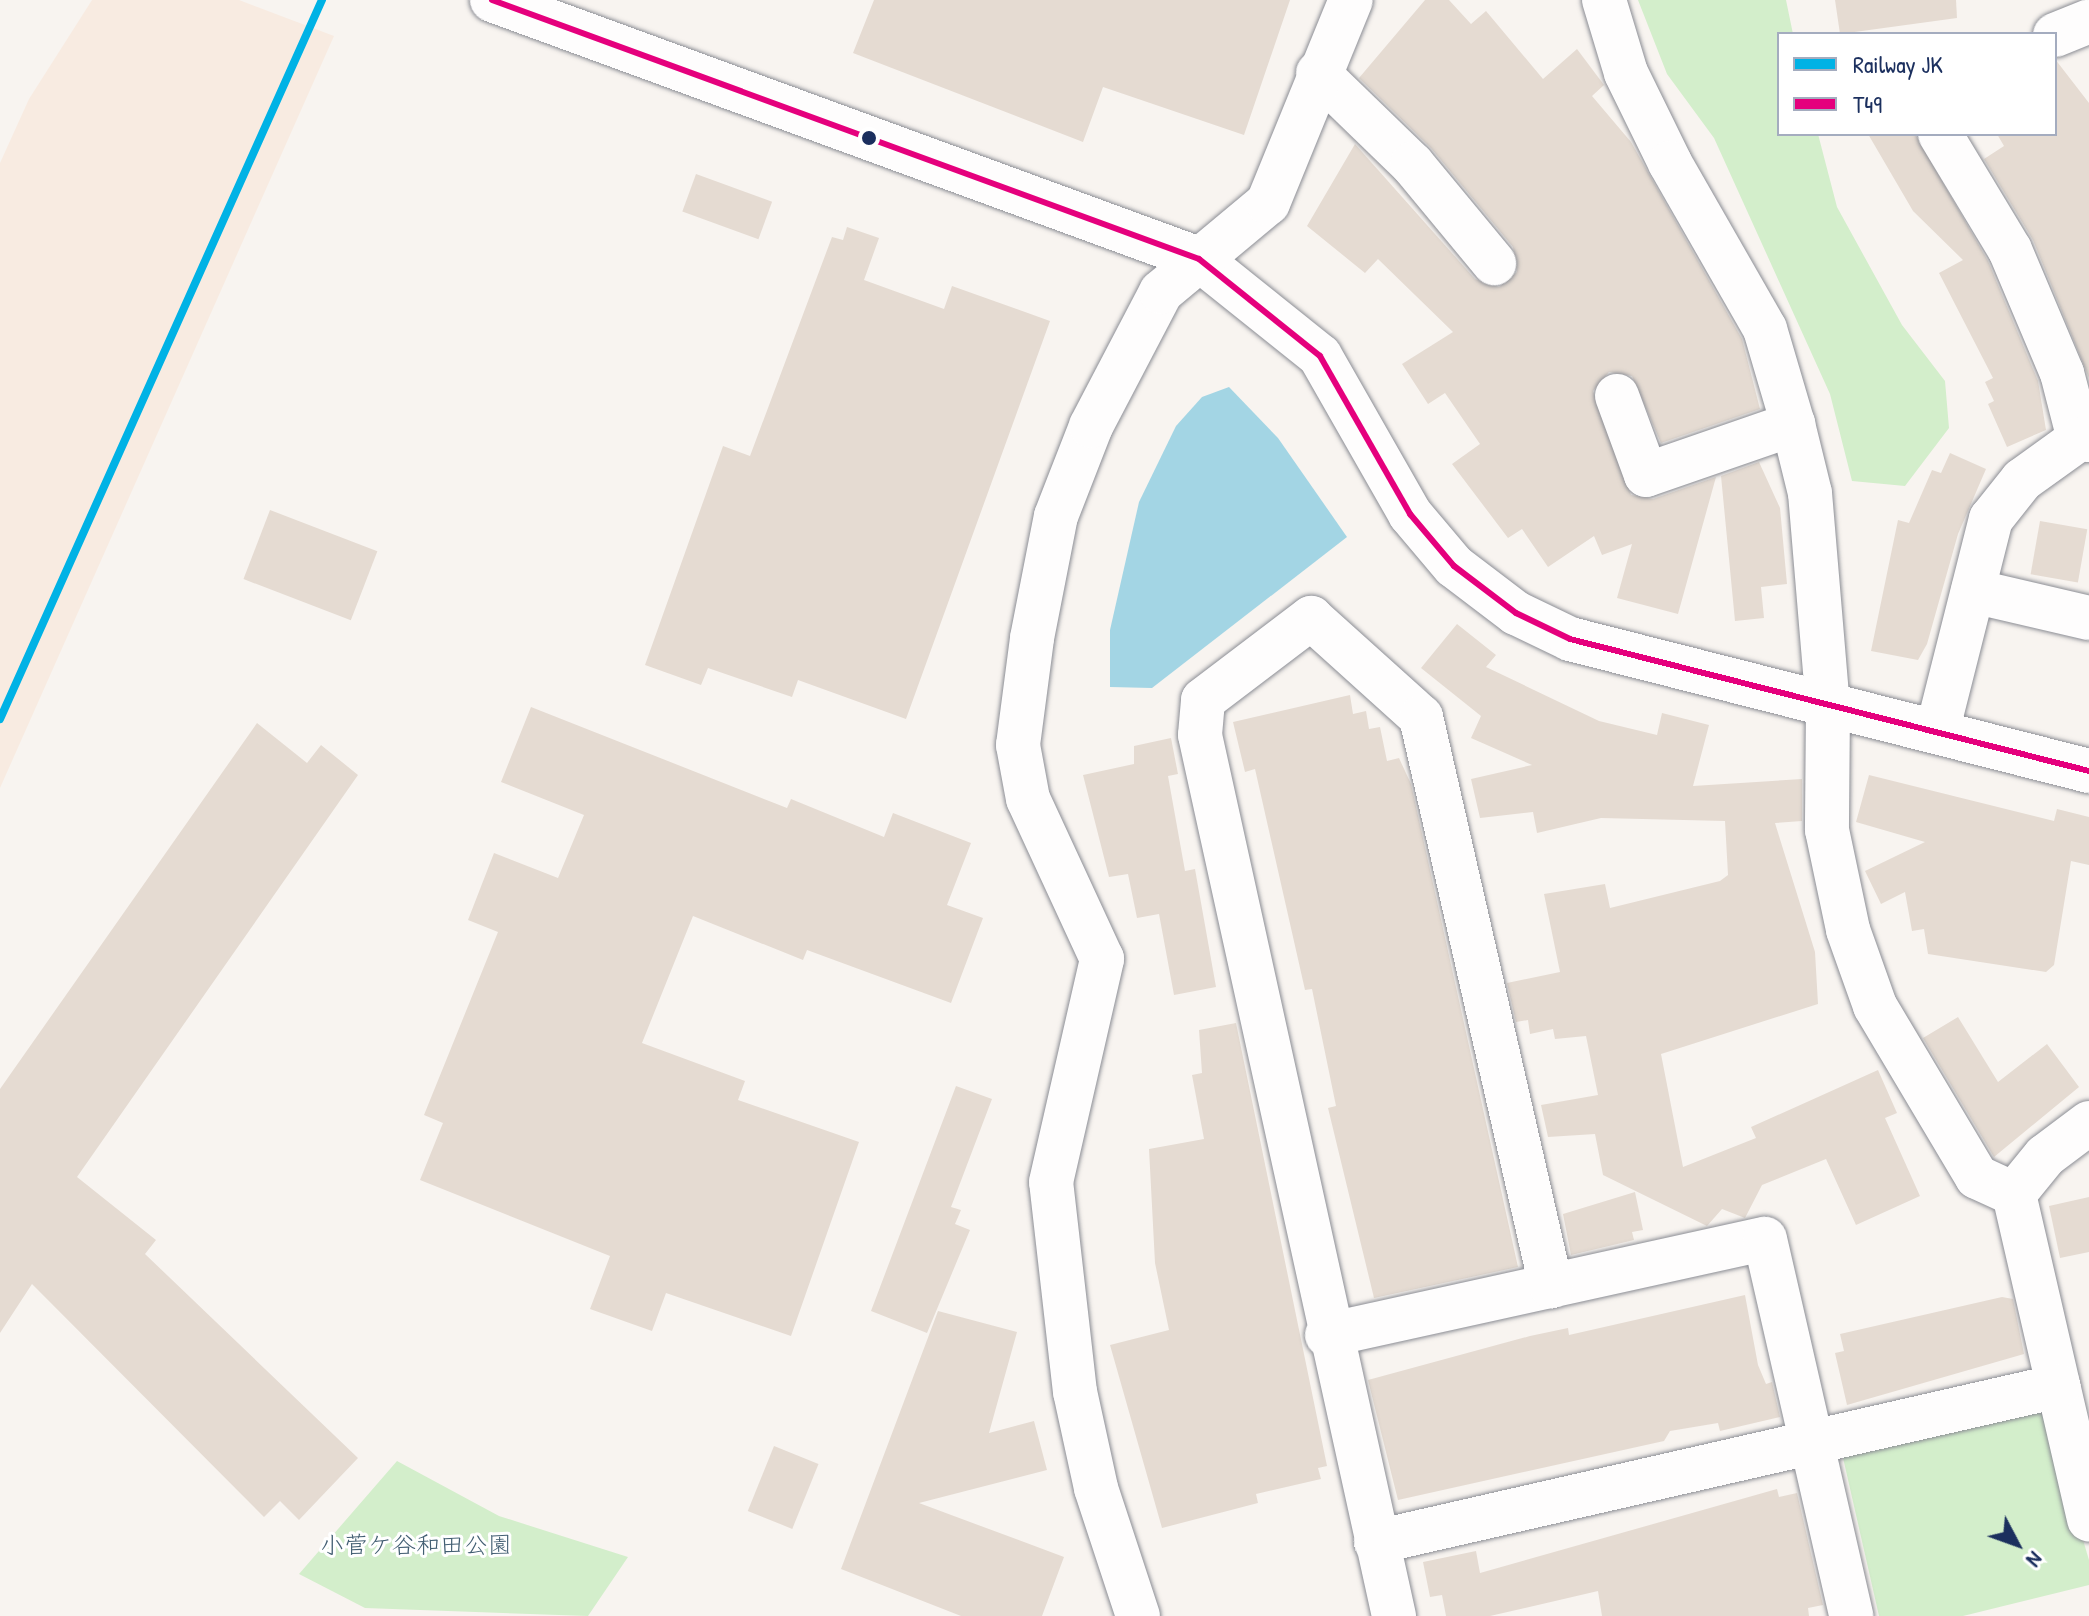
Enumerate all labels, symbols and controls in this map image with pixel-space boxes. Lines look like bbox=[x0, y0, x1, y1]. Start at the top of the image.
legend bbox=[1777, 32, 2057, 136]
text: Railway JK bbox=[1853, 48, 1943, 80]
text: T49 bbox=[1853, 88, 1882, 120]
unlabelled marker bbox=[861, 130, 877, 146]
north arrow bbox=[1977, 1504, 2057, 1584]
park label: 小菅ケ谷和田公園 bbox=[320, 1531, 512, 1559]
text: N bbox=[2020, 1545, 2050, 1574]

